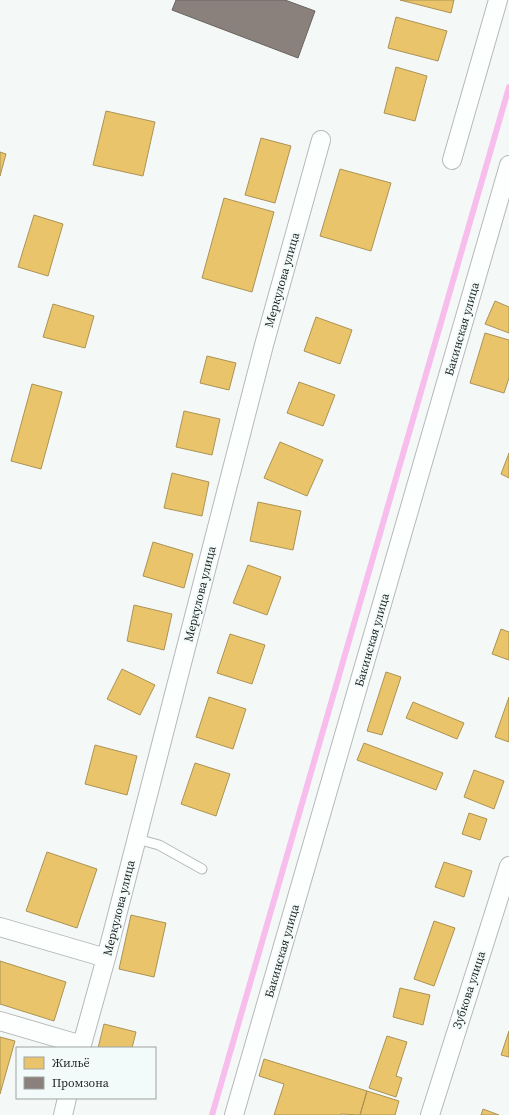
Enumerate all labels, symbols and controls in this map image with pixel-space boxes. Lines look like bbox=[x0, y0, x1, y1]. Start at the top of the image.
street label: Меркулова улица bbox=[261, 230, 303, 329]
street label: Бакинская улица bbox=[441, 279, 483, 378]
street label: Меркулова улица bbox=[180, 544, 220, 643]
street label: Бакинская улица bbox=[351, 590, 393, 689]
street label: Меркулова улица bbox=[99, 858, 139, 957]
street label: Бакинская улица bbox=[261, 901, 303, 1000]
street label: Зубкова улица bbox=[449, 948, 489, 1031]
legend bbox=[16, 1047, 156, 1099]
text: Жильё bbox=[52, 1055, 90, 1071]
text: Промзона bbox=[52, 1075, 110, 1091]

